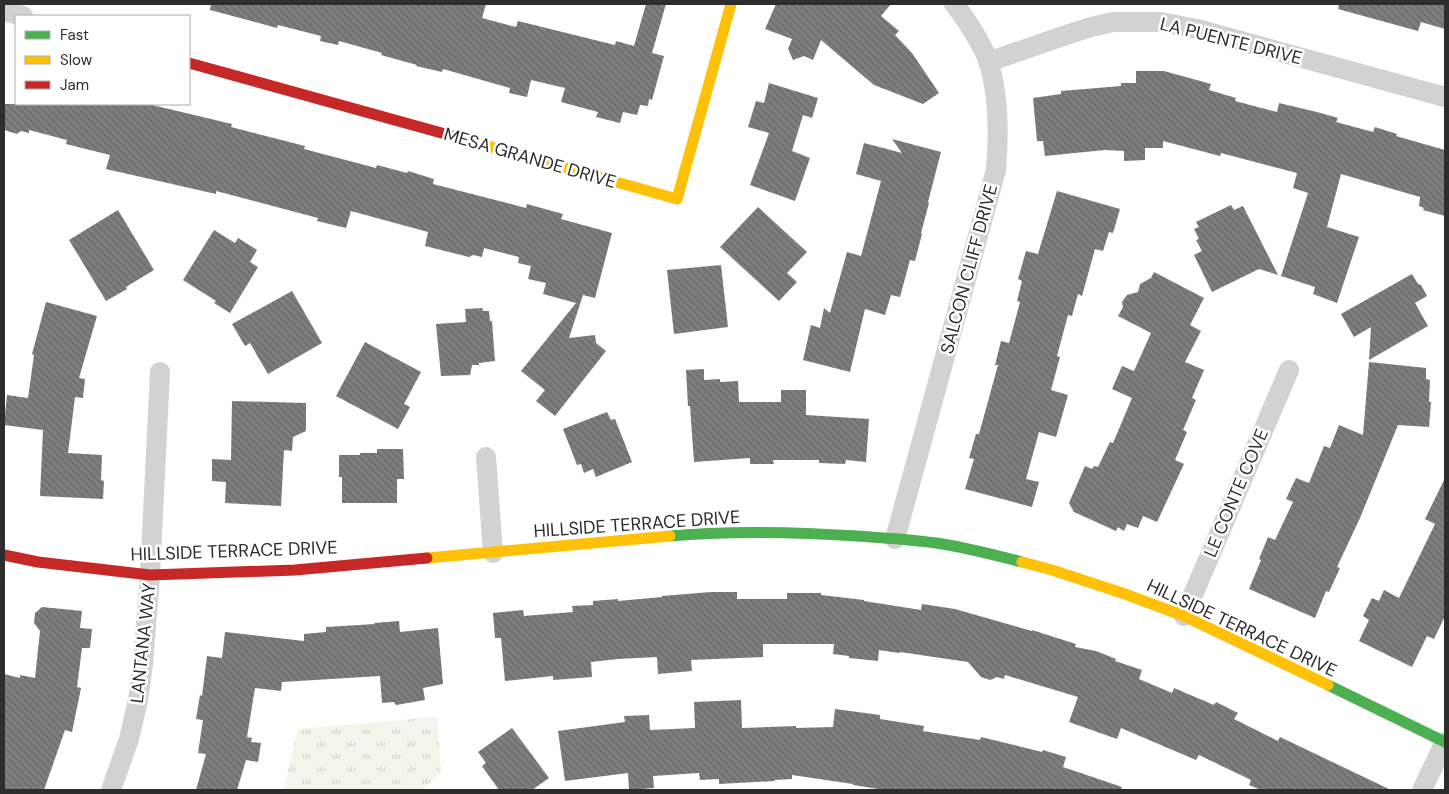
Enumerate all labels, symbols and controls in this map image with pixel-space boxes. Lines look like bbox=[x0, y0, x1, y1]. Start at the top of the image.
street label: LA PUENTE DRIVE bbox=[1157, 12, 1305, 70]
legend bbox=[15, 15, 190, 105]
text: Fast bbox=[60, 25, 89, 45]
text: Slow bbox=[60, 50, 93, 70]
text: Jam bbox=[60, 75, 89, 95]
street label: MESA GRANDE DRIVE bbox=[441, 122, 619, 194]
street label: SALCON CLIFF DRIVE bbox=[935, 181, 1003, 357]
street label: LE CONTE COVE bbox=[1198, 425, 1274, 561]
street label: HILLSIDE TERRACE DRIVE bbox=[533, 505, 741, 543]
street label: HILLSIDE TERRACE DRIVE bbox=[130, 535, 338, 567]
street label: HILLSIDE TERRACE DRIVE bbox=[1143, 573, 1341, 683]
street label: LANTANA WAY bbox=[125, 581, 161, 704]

